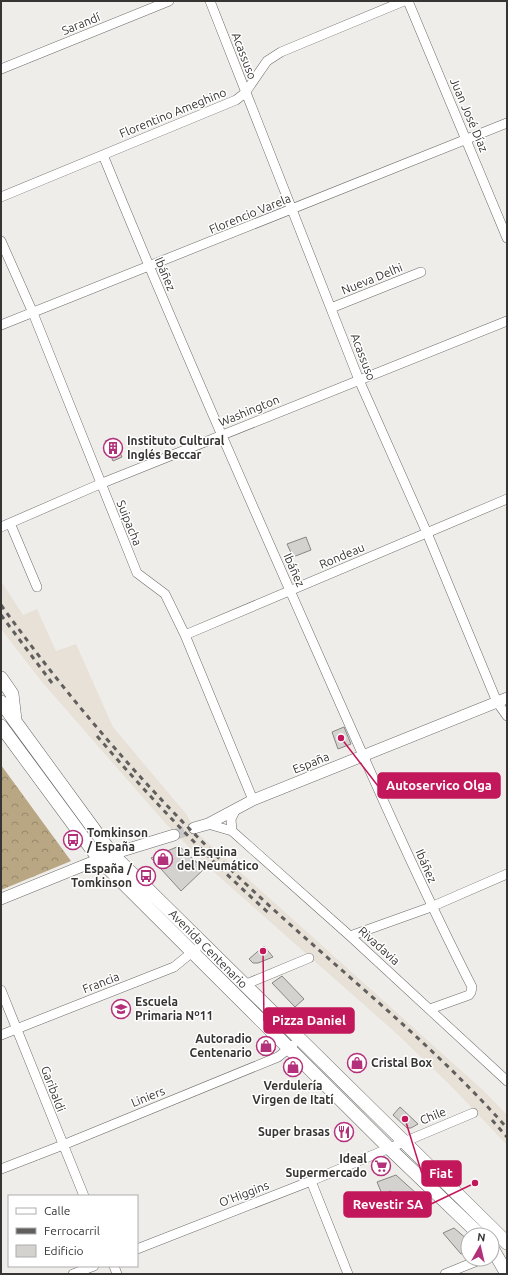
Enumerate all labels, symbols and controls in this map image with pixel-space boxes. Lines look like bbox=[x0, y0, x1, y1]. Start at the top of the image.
street label: Sarandí bbox=[60, 10, 103, 37]
street label: Acassuso bbox=[230, 31, 259, 81]
street label: Juan José Díaz bbox=[448, 76, 491, 154]
street label: Florentino Ameghino bbox=[117, 85, 228, 140]
street label: Florencio Varela bbox=[207, 191, 293, 236]
street label: Ibáñez bbox=[153, 255, 179, 293]
street label: Nueva Delhi bbox=[339, 260, 404, 297]
street label: Acassuso bbox=[349, 332, 378, 382]
street label: Washington bbox=[217, 392, 281, 429]
place label: Instituto Cultural Inglés Beccar bbox=[127, 434, 225, 461]
building icon: Instituto Cultural Inglés Beccar bbox=[102, 437, 124, 459]
street label: Suipacha bbox=[114, 498, 144, 547]
street label: Rondeau bbox=[317, 540, 366, 571]
street label: Ibáñez bbox=[281, 551, 308, 589]
street label: España bbox=[291, 749, 331, 776]
callout: Autoservico Olga bbox=[378, 773, 500, 798]
text: Autoservico Olga bbox=[386, 778, 492, 792]
place label: Tomkinson / España bbox=[86, 826, 148, 853]
bus stop icon: Tomkinson / España bbox=[62, 829, 84, 851]
place label: La Esquina del Neumático bbox=[177, 845, 259, 872]
street label: Ibáñez bbox=[413, 847, 440, 885]
shop icon: La Esquina del Neumático bbox=[152, 848, 174, 870]
place label: España / Tomkinson bbox=[71, 862, 133, 889]
bus stop icon: España / Tomkinson bbox=[135, 865, 157, 887]
street label: Avenida Centenario bbox=[166, 907, 250, 991]
street label: Rivadavia bbox=[356, 924, 402, 967]
street label: Francia bbox=[81, 970, 121, 995]
place label: Escuela Primaria Nº11 bbox=[135, 995, 213, 1022]
school or university icon: Escuela Primaria Nº11 bbox=[110, 998, 132, 1020]
callout: Pizza Daniel bbox=[264, 1008, 354, 1033]
text: Pizza Daniel bbox=[272, 1013, 346, 1027]
place label: Autoradio Centenario bbox=[190, 1032, 252, 1059]
shop icon: Autoradio Centenario bbox=[255, 1035, 277, 1057]
shop icon: Cristal Box bbox=[346, 1052, 368, 1074]
shop icon: Verdulería Virgen de Itatí bbox=[282, 1056, 304, 1078]
place label: Cristal Box bbox=[371, 1056, 433, 1069]
street label: Garibaldi bbox=[39, 1064, 68, 1114]
place label: Verdulería Virgen de Itatí bbox=[252, 1079, 334, 1106]
street label: Liniers bbox=[129, 1084, 167, 1109]
street label: Chile bbox=[418, 1104, 448, 1127]
restaurant icon: Super brasas bbox=[333, 1121, 355, 1143]
place label: Super brasas bbox=[258, 1125, 330, 1138]
place label: Ideal Supermercado bbox=[285, 1152, 367, 1179]
supermarket icon: Ideal Supermercado bbox=[370, 1155, 392, 1177]
callout: Fiat bbox=[422, 1161, 461, 1186]
text: Fiat bbox=[429, 1166, 453, 1180]
street label: O'Higgins bbox=[217, 1178, 270, 1209]
callout: Revestir SA bbox=[344, 1192, 431, 1217]
legend bbox=[8, 1195, 138, 1267]
text: Revestir SA bbox=[353, 1197, 424, 1211]
text: Calle bbox=[44, 1204, 70, 1217]
text: Ferrocarril bbox=[44, 1224, 100, 1237]
north arrow bbox=[460, 1227, 500, 1267]
text: N bbox=[476, 1231, 486, 1244]
text: Edificio bbox=[44, 1244, 84, 1257]

